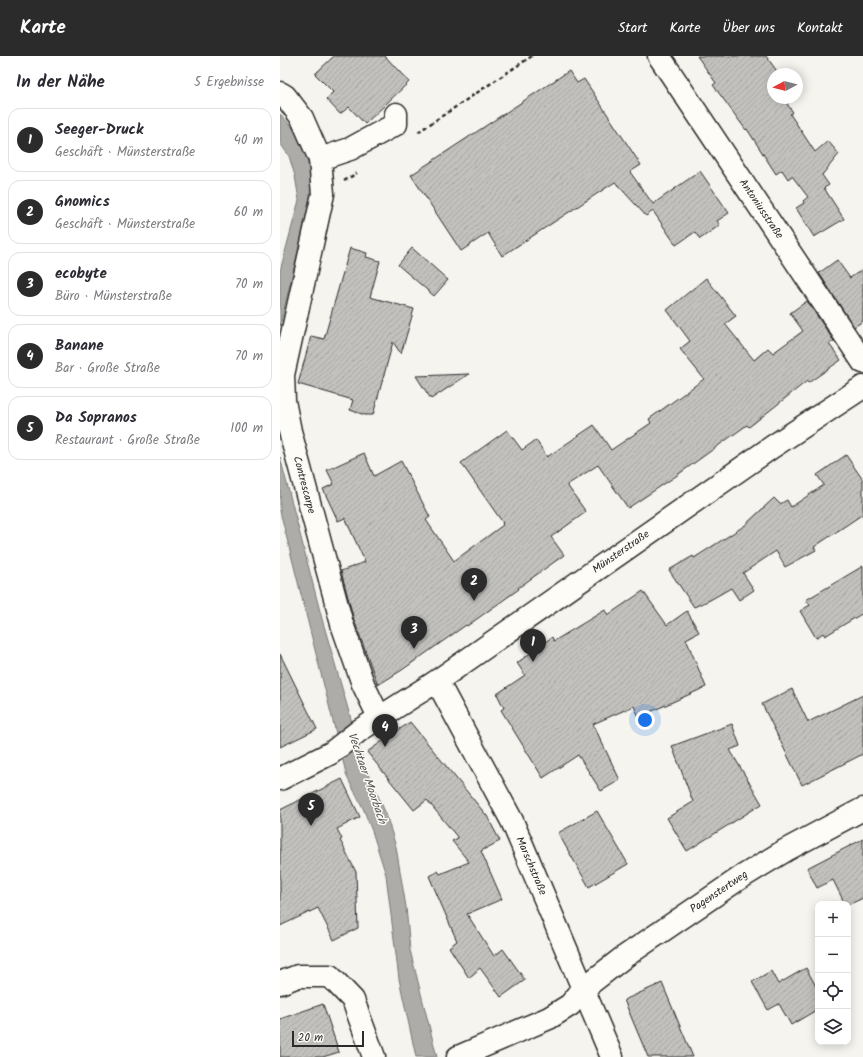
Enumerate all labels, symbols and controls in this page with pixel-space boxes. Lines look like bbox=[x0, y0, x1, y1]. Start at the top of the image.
text: Karte bbox=[20, 13, 66, 43]
text: Start bbox=[618, 17, 647, 39]
text: Karte bbox=[669, 17, 701, 39]
text: Über uns bbox=[723, 17, 775, 39]
text: Kontakt bbox=[797, 17, 843, 39]
north arrow bbox=[767, 68, 803, 104]
text: In der Nähe bbox=[16, 69, 105, 96]
text: 5 Ergebnisse bbox=[194, 72, 264, 93]
text: Seeger-Druck bbox=[55, 118, 143, 142]
text: 1 bbox=[28, 130, 32, 151]
text: 40 m bbox=[234, 130, 263, 151]
text: Geschäft · Münsterstraße bbox=[55, 142, 195, 163]
street label: Antoniusstraße bbox=[734, 175, 788, 243]
text: Gnomics bbox=[55, 190, 110, 214]
text: 2 bbox=[26, 202, 34, 223]
text: 60 m bbox=[234, 202, 263, 223]
text: Geschäft · Münsterstraße bbox=[55, 214, 195, 235]
text: ecobyte bbox=[55, 262, 107, 286]
text: 3 bbox=[26, 274, 34, 295]
text: 70 m bbox=[235, 274, 263, 295]
text: Büro · Münsterstraße bbox=[55, 286, 172, 307]
text: Banane bbox=[55, 334, 104, 358]
text: 4 bbox=[26, 346, 34, 367]
text: 70 m bbox=[235, 346, 263, 367]
text: Bar · Große Straße bbox=[55, 358, 160, 379]
text: Da Sopranos bbox=[55, 406, 137, 430]
text: 5 bbox=[27, 418, 33, 439]
text: 100 m bbox=[230, 418, 263, 439]
text: Restaurant · Große Straße bbox=[55, 430, 200, 451]
street label: Contrescarpe bbox=[288, 454, 320, 516]
street label: Münsterstraße bbox=[589, 526, 653, 578]
pin: 2 bbox=[461, 568, 487, 601]
pin: 3 bbox=[401, 616, 427, 649]
pin: 1 bbox=[520, 629, 546, 662]
your location bbox=[635, 710, 655, 730]
pin: 4 bbox=[372, 714, 398, 747]
water label: Vechtaer Moorbach bbox=[342, 730, 392, 828]
pin: 5 bbox=[298, 793, 324, 826]
street label: Marschstraße bbox=[511, 834, 551, 898]
street label: Pagenstertweg bbox=[686, 866, 752, 918]
map controls bbox=[815, 901, 851, 1045]
button: + bbox=[815, 901, 851, 937]
button: − bbox=[815, 937, 851, 973]
button: locate bbox=[815, 973, 851, 1009]
button: layers bbox=[815, 1009, 851, 1045]
scale bar bbox=[292, 1029, 364, 1048]
text: 20 m bbox=[298, 1029, 323, 1047]

